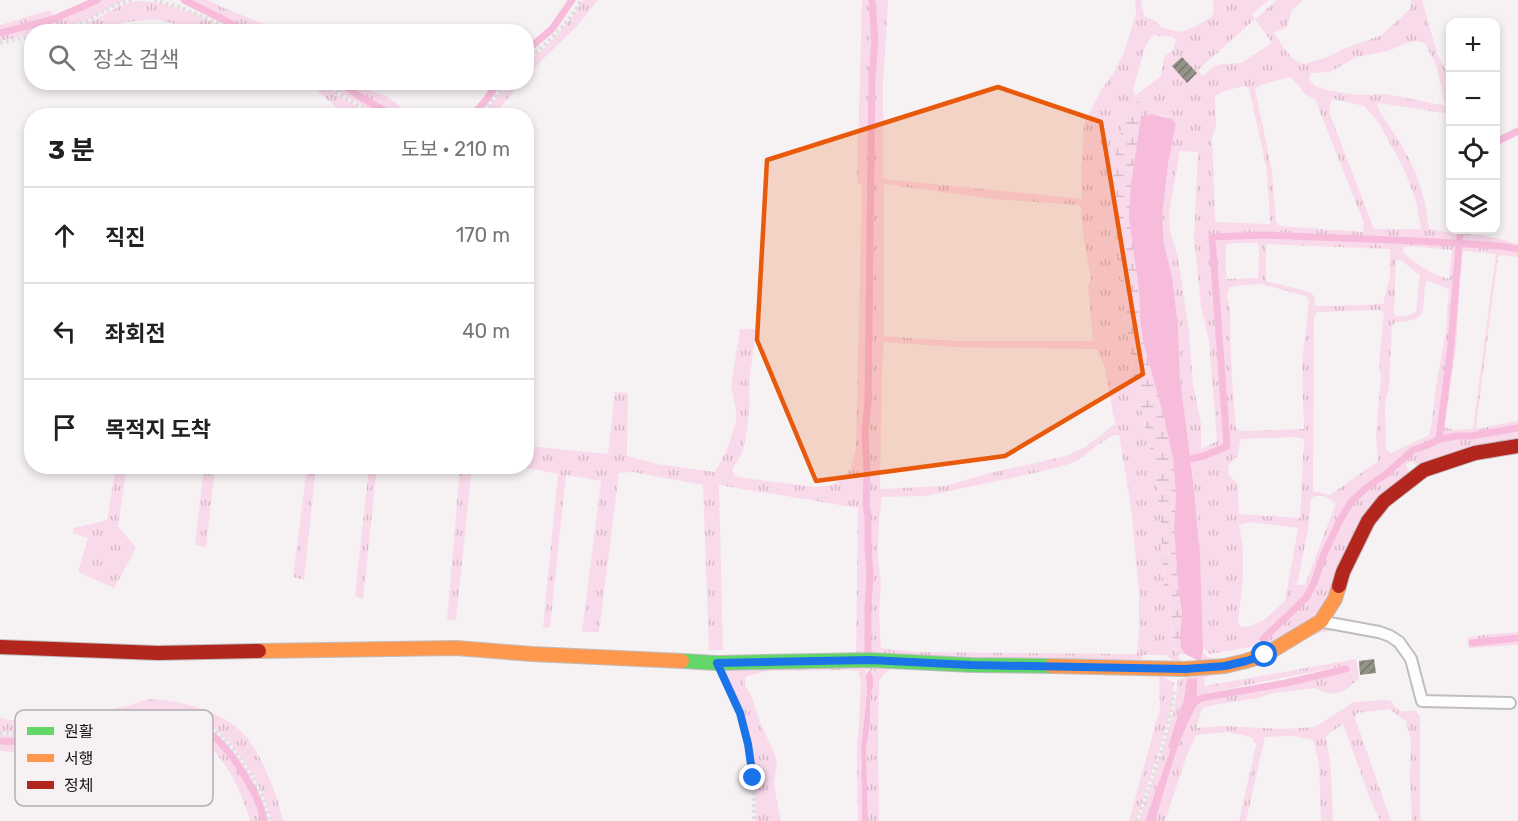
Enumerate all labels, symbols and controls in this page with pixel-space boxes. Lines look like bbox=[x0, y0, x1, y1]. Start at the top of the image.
map controls bbox=[1446, 18, 1500, 234]
button: + bbox=[1446, 18, 1500, 72]
search box bbox=[24, 24, 534, 90]
icon: search bbox=[45, 41, 78, 74]
text: 장소 검색 bbox=[93, 46, 179, 73]
button: − bbox=[1446, 72, 1500, 126]
button: locate bbox=[1446, 126, 1500, 180]
text: 3 분 bbox=[48, 135, 95, 166]
text: 도보 · 210 m bbox=[401, 137, 510, 161]
button: layers bbox=[1446, 180, 1500, 234]
icon: ahead bbox=[48, 219, 81, 252]
text: 170 m bbox=[456, 223, 510, 247]
text: 직진 bbox=[105, 224, 145, 251]
icon: left bbox=[48, 315, 81, 348]
text: 40 m bbox=[462, 319, 510, 343]
text: 좌회전 bbox=[105, 320, 166, 347]
icon: arrive bbox=[48, 411, 81, 444]
text: 목적지 도착 bbox=[105, 416, 211, 443]
route start bbox=[1251, 641, 1277, 667]
legend bbox=[15, 710, 213, 806]
text: 원활 bbox=[64, 722, 94, 741]
text: 서행 bbox=[64, 749, 93, 768]
route end bbox=[739, 764, 765, 790]
text: 정체 bbox=[64, 776, 93, 795]

